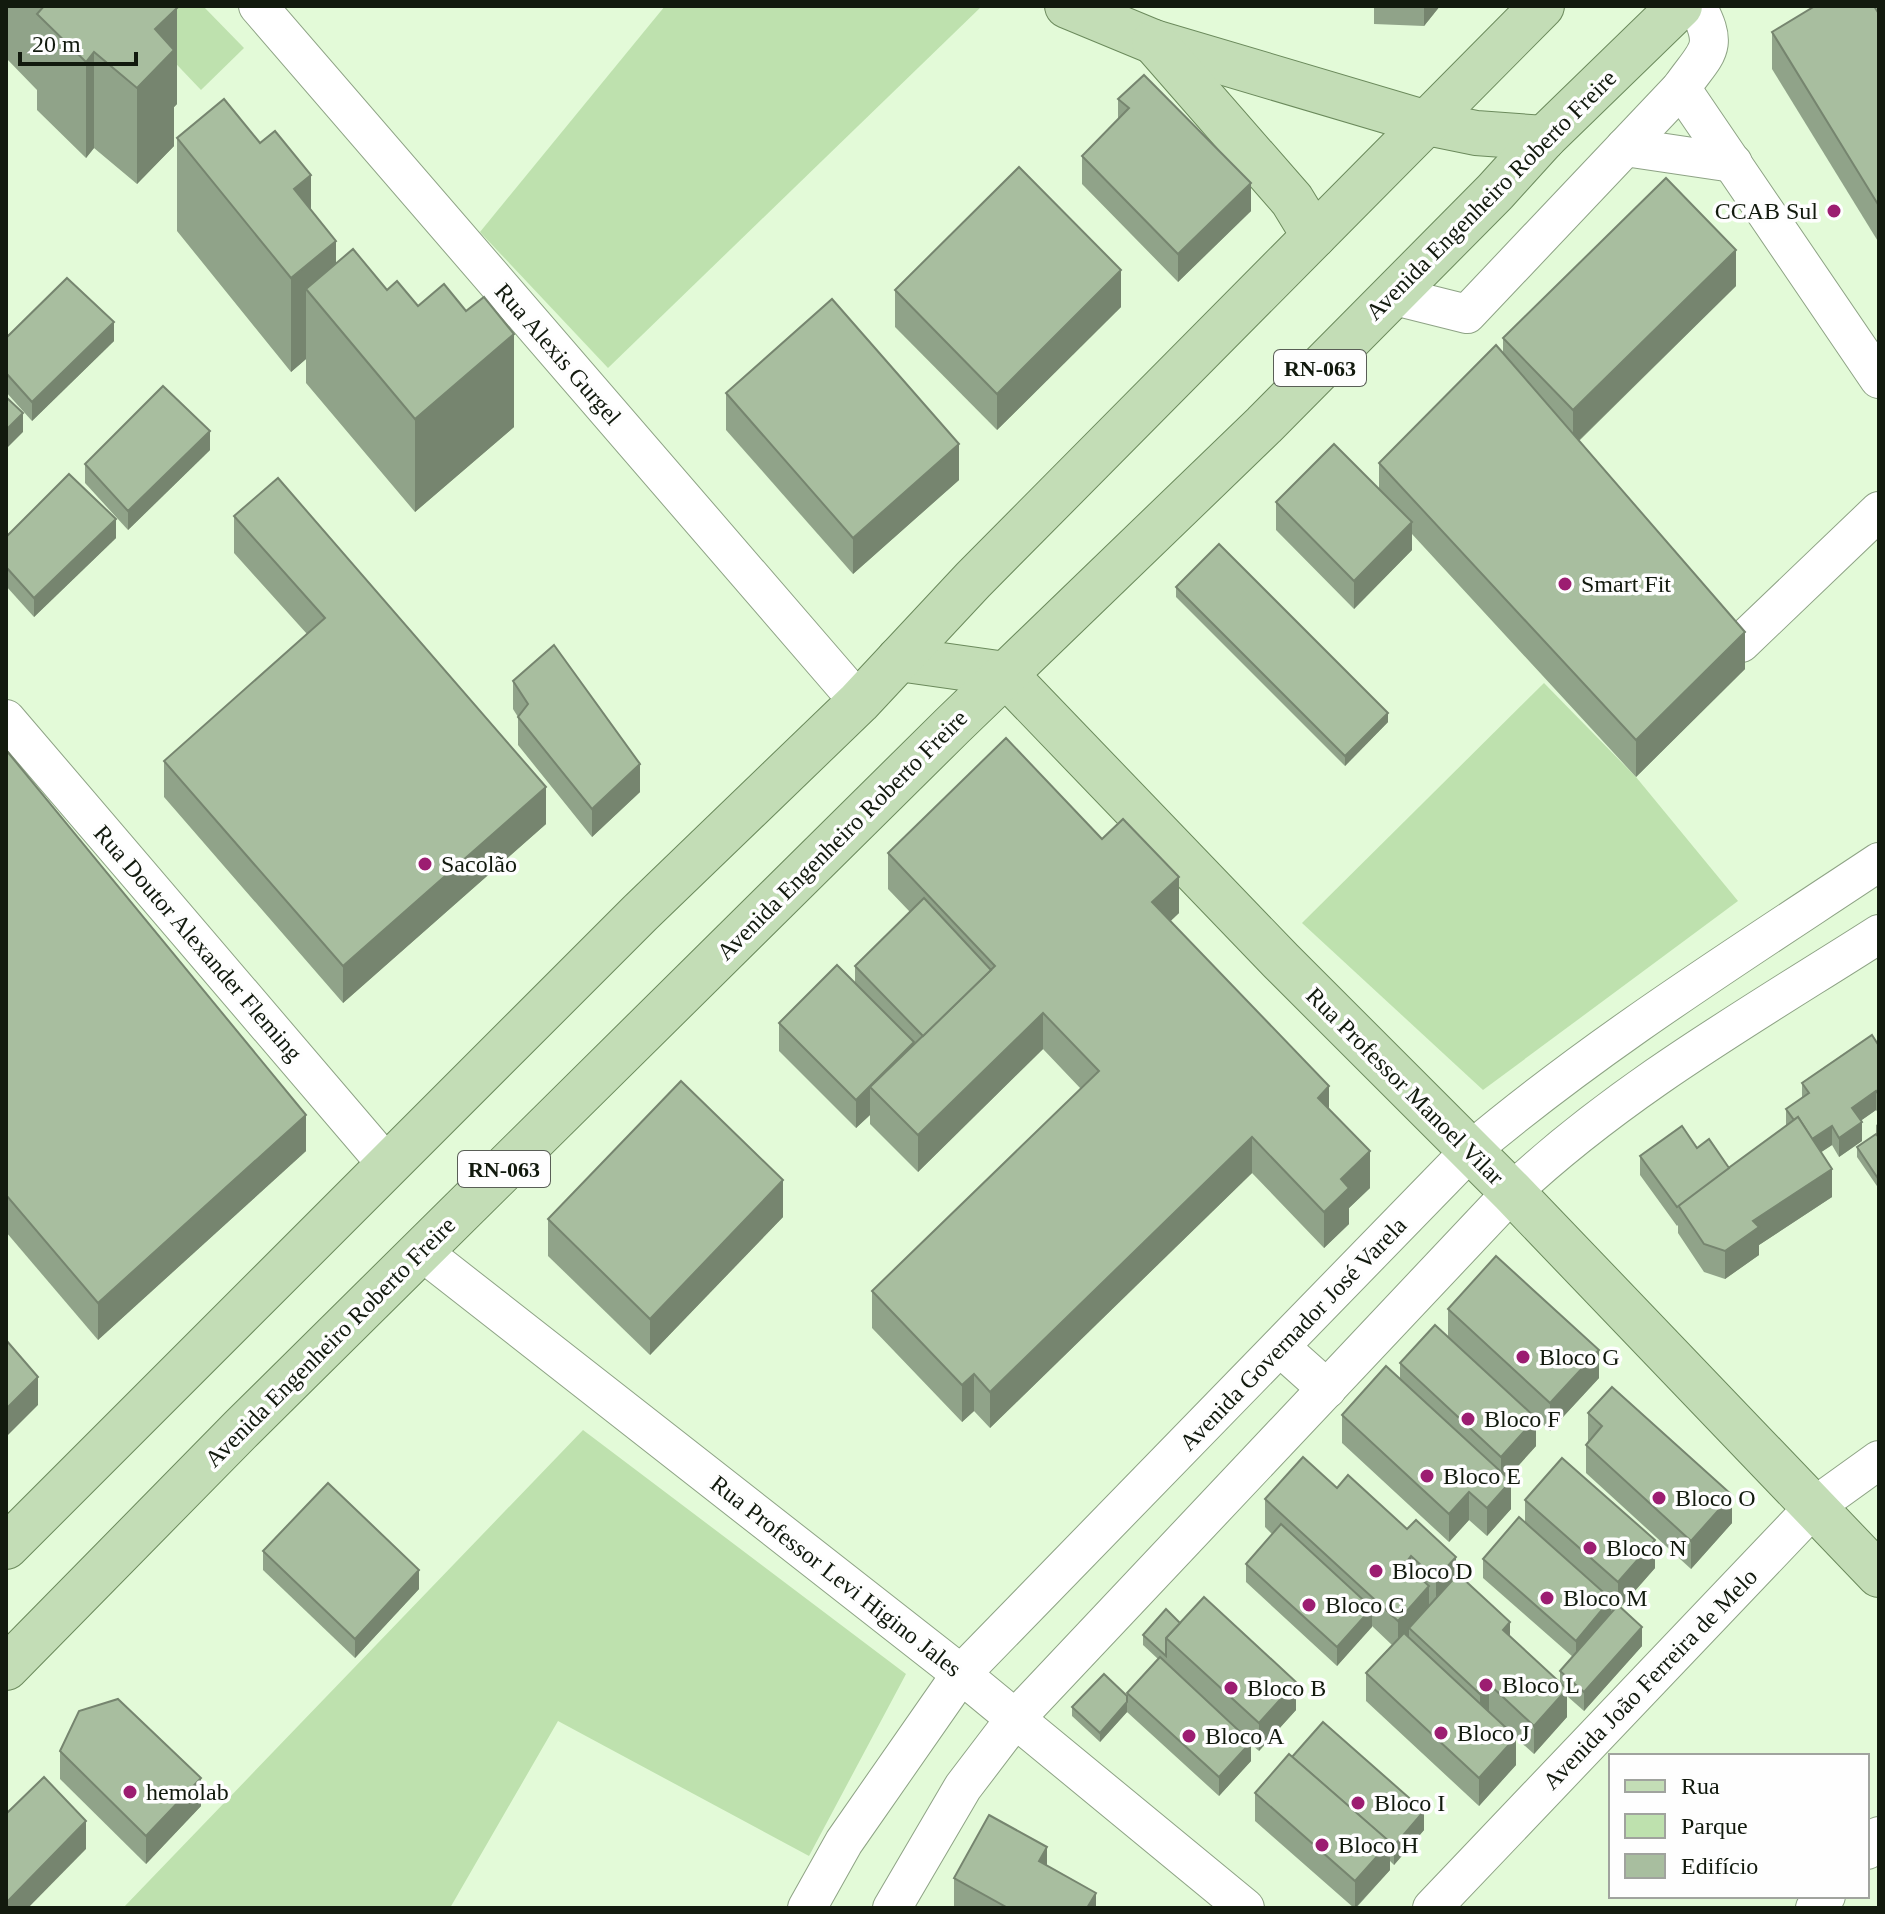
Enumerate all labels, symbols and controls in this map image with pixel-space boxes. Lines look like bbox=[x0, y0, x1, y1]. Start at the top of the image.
scale bar bbox=[20, 16, 136, 66]
text: 20 m bbox=[32, 31, 81, 57]
street label: Avenida Engenheiro Roberto Freire bbox=[1361, 65, 1621, 325]
place label: CCAB Sul bbox=[1715, 198, 1818, 224]
marker: CCAB Sul bbox=[1825, 202, 1843, 220]
street label: Rua Alexis Gurgel bbox=[490, 278, 626, 430]
road number: RN-063 bbox=[1274, 350, 1366, 386]
place label: Smart Fit bbox=[1581, 571, 1671, 597]
marker: Smart Fit bbox=[1556, 575, 1574, 593]
street label: Avenida Engenheiro Roberto Freire bbox=[712, 705, 972, 965]
street label: Rua Doutor Alexander Fleming bbox=[89, 820, 307, 1066]
place label: Sacolão bbox=[441, 851, 517, 877]
marker: Sacolão bbox=[416, 855, 434, 873]
street label: Rua Professor Manoel Vilar bbox=[1301, 982, 1509, 1190]
road number: RN-063 bbox=[458, 1151, 550, 1187]
street label: Avenida Engenheiro Roberto Freire bbox=[200, 1212, 460, 1472]
street label: Avenida Governador José Varela bbox=[1174, 1212, 1412, 1456]
place label: Bloco G bbox=[1539, 1344, 1620, 1370]
marker: Bloco G bbox=[1514, 1348, 1532, 1366]
place label: Bloco F bbox=[1484, 1406, 1561, 1432]
marker: Bloco F bbox=[1459, 1410, 1477, 1428]
place label: Bloco E bbox=[1443, 1463, 1521, 1489]
marker: Bloco E bbox=[1418, 1467, 1436, 1485]
street label: Rua Professor Levi Higino Jales bbox=[706, 1470, 966, 1682]
place label: Bloco O bbox=[1675, 1485, 1756, 1511]
marker: Bloco O bbox=[1650, 1489, 1668, 1507]
place label: Bloco N bbox=[1606, 1535, 1687, 1561]
marker: Bloco N bbox=[1581, 1539, 1599, 1557]
place label: Bloco D bbox=[1392, 1558, 1473, 1584]
marker: Bloco D bbox=[1367, 1562, 1385, 1580]
street label: Avenida João Ferreira de Melo bbox=[1538, 1563, 1762, 1795]
place label: Bloco M bbox=[1563, 1585, 1648, 1611]
marker: Bloco M bbox=[1538, 1589, 1556, 1607]
place label: Bloco C bbox=[1325, 1592, 1404, 1618]
marker: Bloco C bbox=[1300, 1596, 1318, 1614]
place label: Bloco L bbox=[1502, 1672, 1580, 1698]
place label: Bloco B bbox=[1247, 1675, 1326, 1701]
marker: Bloco L bbox=[1477, 1676, 1495, 1694]
marker: Bloco B bbox=[1222, 1679, 1240, 1697]
place label: Bloco J bbox=[1457, 1720, 1530, 1746]
place label: Bloco A bbox=[1205, 1723, 1285, 1749]
marker: Bloco J bbox=[1432, 1724, 1450, 1742]
marker: Bloco A bbox=[1180, 1727, 1198, 1745]
legend bbox=[1609, 1754, 1869, 1898]
text: Rua bbox=[1681, 1773, 1720, 1799]
place label: hemolab bbox=[146, 1779, 229, 1805]
marker: hemolab bbox=[121, 1783, 139, 1801]
place label: Bloco I bbox=[1374, 1790, 1445, 1816]
marker: Bloco I bbox=[1349, 1794, 1367, 1812]
text: Parque bbox=[1681, 1813, 1748, 1839]
place label: Bloco H bbox=[1338, 1832, 1419, 1858]
marker: Bloco H bbox=[1313, 1836, 1331, 1854]
text: Edifício bbox=[1681, 1853, 1758, 1879]

